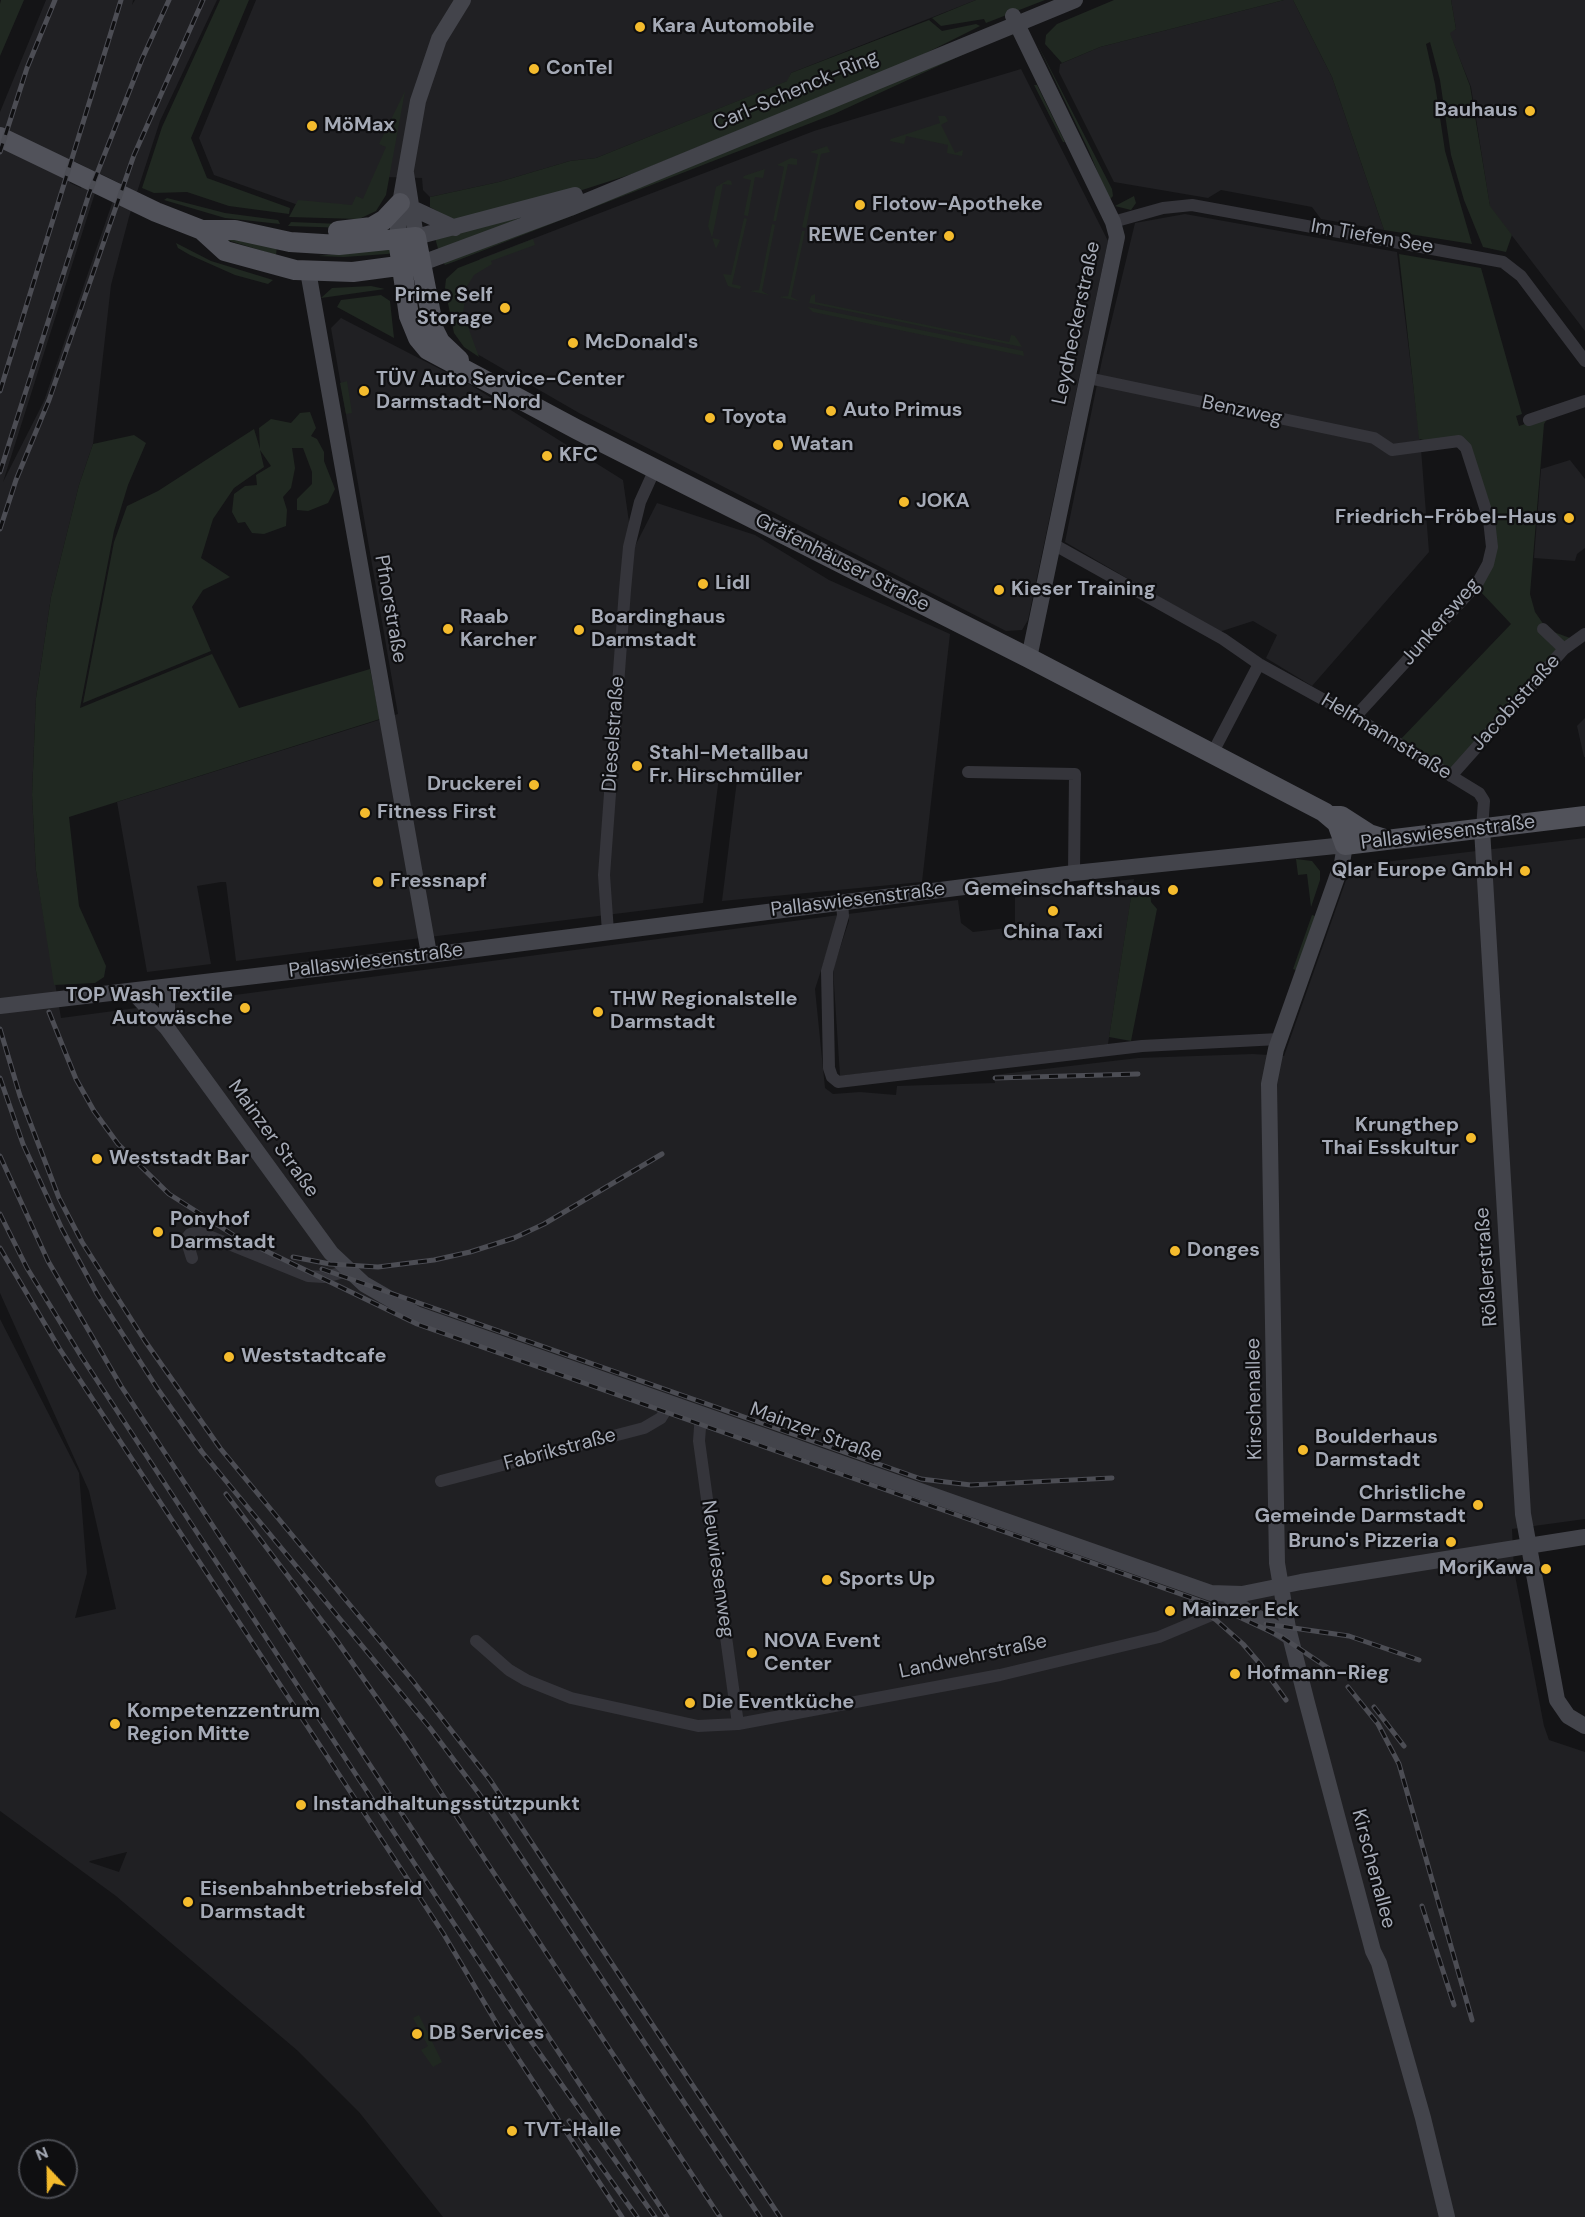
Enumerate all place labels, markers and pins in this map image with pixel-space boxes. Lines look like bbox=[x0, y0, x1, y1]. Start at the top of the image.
place label: Kara Automobile bbox=[652, 15, 815, 39]
marker: Kara Automobile bbox=[633, 20, 647, 34]
place label: ConTel bbox=[546, 57, 613, 81]
marker: ConTel bbox=[527, 62, 541, 76]
place label: Bauhaus bbox=[1434, 99, 1518, 123]
marker: Bauhaus bbox=[1523, 104, 1537, 118]
place label: MöMax bbox=[324, 114, 395, 138]
marker: MöMax bbox=[305, 119, 319, 133]
place label: Flotow-Apotheke bbox=[872, 193, 1043, 217]
marker: Flotow-Apotheke bbox=[853, 198, 867, 212]
place label: REWE Center bbox=[808, 224, 937, 248]
marker: REWE Center bbox=[942, 229, 956, 243]
place label: Prime Self Storage bbox=[395, 284, 493, 331]
marker: Prime Self Storage bbox=[498, 301, 512, 315]
place label: McDonald's bbox=[585, 331, 698, 355]
marker: McDonald's bbox=[566, 336, 580, 350]
place label: TÜV Auto Service-Center Darmstadt-Nord bbox=[376, 368, 625, 415]
marker: TÜV Auto Service-Center Darmstadt-Nord bbox=[357, 384, 371, 398]
place label: Auto Primus bbox=[843, 399, 962, 423]
marker: Auto Primus bbox=[824, 404, 838, 418]
place label: Toyota bbox=[722, 406, 787, 430]
marker: Toyota bbox=[703, 411, 717, 425]
place label: Watan bbox=[790, 433, 854, 457]
marker: Watan bbox=[771, 438, 785, 452]
place label: KFC bbox=[559, 444, 598, 468]
marker: KFC bbox=[540, 449, 554, 463]
place label: JOKA bbox=[916, 490, 970, 514]
marker: JOKA bbox=[897, 495, 911, 509]
place label: Friedrich-Fröbel-Haus bbox=[1335, 506, 1557, 530]
marker: Friedrich-Fröbel-Haus bbox=[1562, 511, 1576, 525]
place label: Lidl bbox=[715, 572, 750, 596]
marker: Lidl bbox=[696, 577, 710, 591]
place label: Kieser Training bbox=[1011, 578, 1156, 602]
marker: Kieser Training bbox=[992, 583, 1006, 597]
place label: Raab Karcher bbox=[460, 606, 537, 653]
place label: Boardinghaus Darmstadt bbox=[591, 606, 726, 653]
marker: Raab Karcher bbox=[441, 622, 455, 636]
marker: Boardinghaus Darmstadt bbox=[572, 623, 586, 637]
place label: Stahl-Metallbau Fr. Hirschmüller bbox=[649, 742, 808, 789]
marker: Stahl-Metallbau Fr. Hirschmüller bbox=[630, 759, 644, 773]
place label: Druckerei bbox=[427, 773, 522, 797]
marker: Druckerei bbox=[527, 778, 541, 792]
place label: Fitness First bbox=[377, 801, 496, 825]
marker: Fitness First bbox=[358, 806, 372, 820]
place label: Qlar Europe GmbH bbox=[1332, 859, 1513, 883]
marker: Qlar Europe GmbH bbox=[1518, 864, 1532, 878]
place label: Fressnapf bbox=[390, 870, 487, 894]
marker: Fressnapf bbox=[371, 875, 385, 889]
place label: Gemeinschaftshaus bbox=[964, 878, 1161, 902]
marker: Gemeinschaftshaus bbox=[1166, 883, 1180, 897]
marker: China Taxi bbox=[1046, 904, 1060, 918]
place label: China Taxi bbox=[1003, 921, 1103, 945]
place label: TOP Wash Textile Autowäsche bbox=[66, 984, 233, 1031]
place label: THW Regionalstelle Darmstadt bbox=[610, 988, 798, 1035]
marker: TOP Wash Textile Autowäsche bbox=[238, 1001, 252, 1015]
marker: THW Regionalstelle Darmstadt bbox=[591, 1005, 605, 1019]
place label: Krungthep Thai Esskultur bbox=[1321, 1114, 1459, 1161]
marker: Krungthep Thai Esskultur bbox=[1464, 1131, 1478, 1145]
place label: Weststadt Bar bbox=[109, 1147, 249, 1171]
marker: Weststadt Bar bbox=[90, 1152, 104, 1166]
place label: Ponyhof Darmstadt bbox=[170, 1208, 275, 1255]
marker: Ponyhof Darmstadt bbox=[151, 1225, 165, 1239]
place label: Donges bbox=[1187, 1239, 1260, 1263]
marker: Donges bbox=[1168, 1244, 1182, 1258]
place label: Weststadtcafe bbox=[241, 1345, 386, 1369]
marker: Weststadtcafe bbox=[222, 1350, 236, 1364]
place label: Boulderhaus Darmstadt bbox=[1315, 1426, 1438, 1473]
marker: Boulderhaus Darmstadt bbox=[1296, 1443, 1310, 1457]
place label: Christliche Gemeinde Darmstadt bbox=[1255, 1482, 1466, 1529]
marker: Christliche Gemeinde Darmstadt bbox=[1471, 1498, 1485, 1512]
place label: Bruno's Pizzeria bbox=[1288, 1530, 1439, 1554]
marker: Bruno's Pizzeria bbox=[1444, 1535, 1458, 1549]
place label: MorjKawa bbox=[1439, 1557, 1534, 1581]
marker: MorjKawa bbox=[1539, 1562, 1553, 1576]
place label: Sports Up bbox=[839, 1568, 935, 1592]
marker: Sports Up bbox=[820, 1573, 834, 1587]
place label: Mainzer Eck bbox=[1182, 1599, 1299, 1623]
marker: Mainzer Eck bbox=[1163, 1604, 1177, 1618]
place label: NOVA Event Center bbox=[764, 1630, 881, 1677]
marker: NOVA Event Center bbox=[745, 1646, 759, 1660]
place label: Hofmann-Rieg bbox=[1247, 1662, 1389, 1686]
marker: Hofmann-Rieg bbox=[1228, 1667, 1242, 1681]
place label: Die Eventküche bbox=[702, 1691, 854, 1715]
marker: Die Eventküche bbox=[683, 1696, 697, 1710]
place label: Kompetenzzentrum Region Mitte bbox=[127, 1700, 320, 1747]
marker: Kompetenzzentrum Region Mitte bbox=[108, 1717, 122, 1731]
place label: Instandhaltungsstützpunkt bbox=[313, 1793, 580, 1817]
marker: Instandhaltungsstützpunkt bbox=[294, 1798, 308, 1812]
place label: Eisenbahnbetriebsfeld Darmstadt bbox=[200, 1878, 422, 1925]
marker: Eisenbahnbetriebsfeld Darmstadt bbox=[181, 1895, 195, 1909]
place label: DB Services bbox=[429, 2022, 544, 2046]
marker: DB Services bbox=[410, 2027, 424, 2041]
place label: TVT-Halle bbox=[524, 2119, 621, 2143]
marker: TVT-Halle bbox=[505, 2124, 519, 2138]

